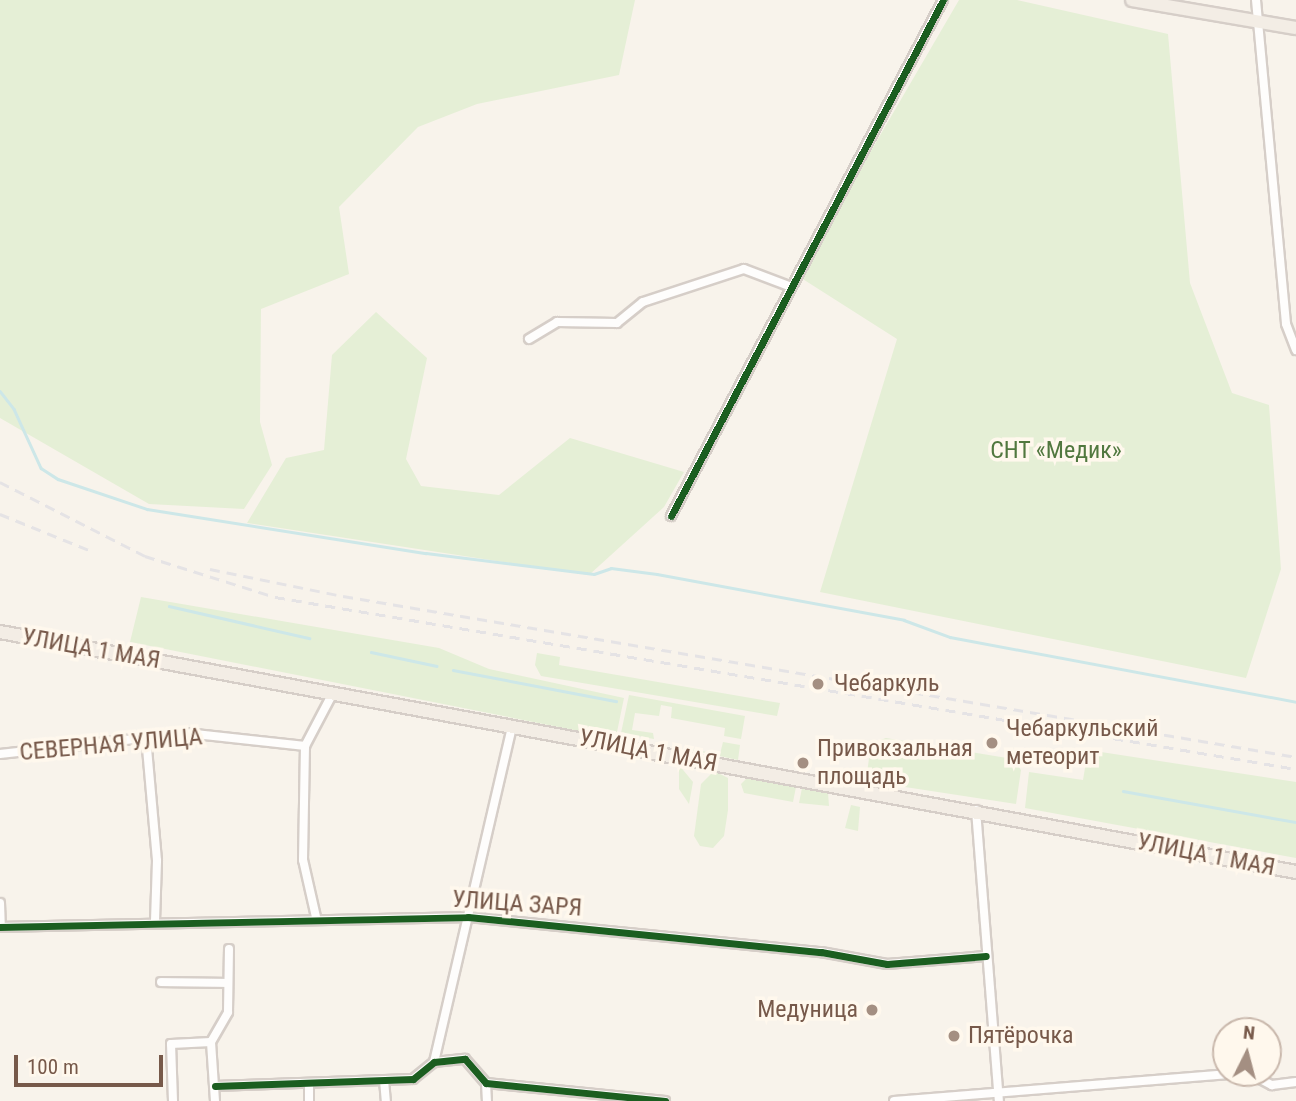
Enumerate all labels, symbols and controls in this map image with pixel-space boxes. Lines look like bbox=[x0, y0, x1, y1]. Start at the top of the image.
park label: СНТ «Медик» bbox=[990, 437, 1122, 465]
street label: УЛИЦА 1 МАЯ bbox=[20, 623, 162, 675]
place label: Чебаркуль bbox=[834, 670, 939, 698]
marker: Чебаркуль bbox=[808, 674, 828, 694]
place label: Чебаркульский метеорит bbox=[1006, 715, 1158, 771]
street label: СЕВЕРНАЯ УЛИЦА bbox=[18, 723, 204, 767]
street label: УЛИЦА 1 МАЯ bbox=[576, 723, 720, 779]
place label: Привокзальная площадь bbox=[817, 735, 973, 791]
marker: Чебаркульский метеорит bbox=[984, 735, 1000, 751]
marker: Привокзальная площадь bbox=[795, 755, 811, 771]
street label: УЛИЦА 1 МАЯ bbox=[1134, 827, 1278, 883]
street label: УЛИЦА ЗАРЯ bbox=[451, 885, 583, 923]
place label: Медуница bbox=[757, 996, 858, 1024]
marker: Медуница bbox=[864, 1002, 880, 1018]
north arrow bbox=[1212, 1017, 1282, 1087]
text: N bbox=[1242, 1021, 1256, 1045]
place label: Пятёрочка bbox=[968, 1022, 1073, 1050]
marker: Пятёрочка bbox=[946, 1028, 962, 1044]
scale bar bbox=[18, 1042, 166, 1086]
text: 100 m bbox=[27, 1055, 79, 1079]

